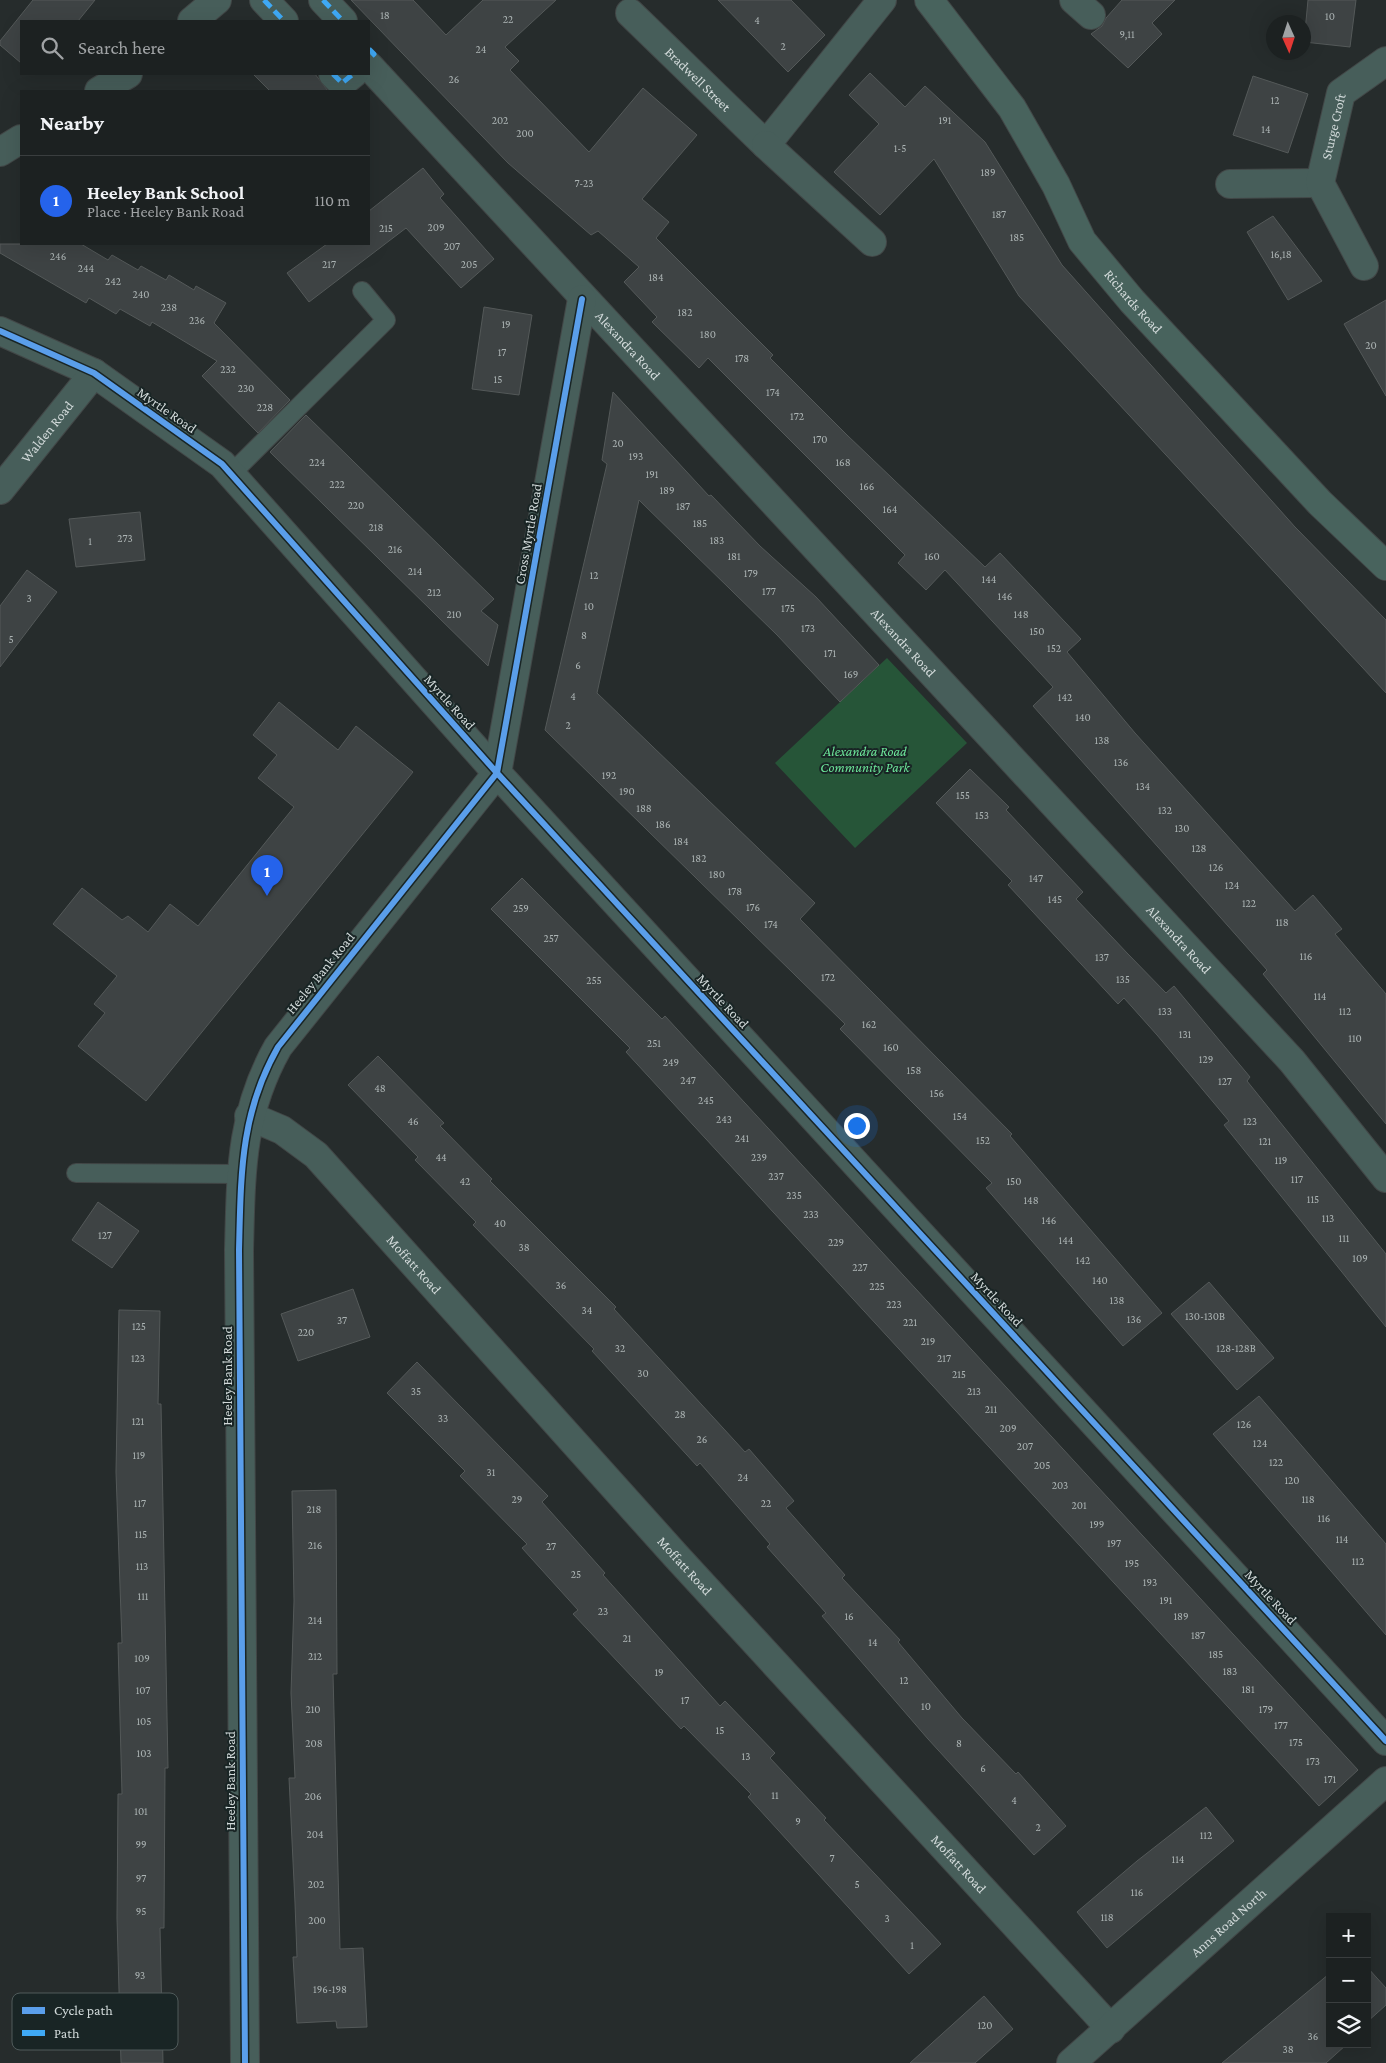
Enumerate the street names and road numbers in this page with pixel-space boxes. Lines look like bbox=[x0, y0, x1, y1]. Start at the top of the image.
street label: Bradwell Street bbox=[662, 44, 735, 115]
street label: Sturge Croft bbox=[1318, 91, 1349, 161]
street label: Richards Road bbox=[1101, 266, 1166, 337]
street label: Alexandra Road bbox=[592, 308, 664, 383]
street label: Myrtle Road bbox=[134, 384, 200, 437]
street label: Walden Road bbox=[17, 397, 77, 466]
street label: Cross Myrtle Road bbox=[511, 482, 545, 586]
street label: Alexandra Road bbox=[868, 605, 940, 680]
street label: Myrtle Road bbox=[421, 671, 479, 733]
street label: Alexandra Road bbox=[1143, 902, 1215, 977]
street label: Heeley Bank Road bbox=[282, 929, 358, 1017]
street label: Myrtle Road bbox=[694, 970, 753, 1032]
street label: Moffatt Road bbox=[384, 1232, 445, 1298]
street label: Myrtle Road bbox=[968, 1268, 1027, 1330]
street label: Heeley Bank Road bbox=[219, 1326, 235, 1426]
street label: Moffatt Road bbox=[654, 1533, 716, 1599]
street label: Myrtle Road bbox=[1242, 1566, 1301, 1628]
street label: Heeley Bank Road bbox=[222, 1731, 238, 1831]
street label: Moffatt Road bbox=[928, 1831, 990, 1897]
street label: Anns Road North bbox=[1187, 1884, 1269, 1960]

